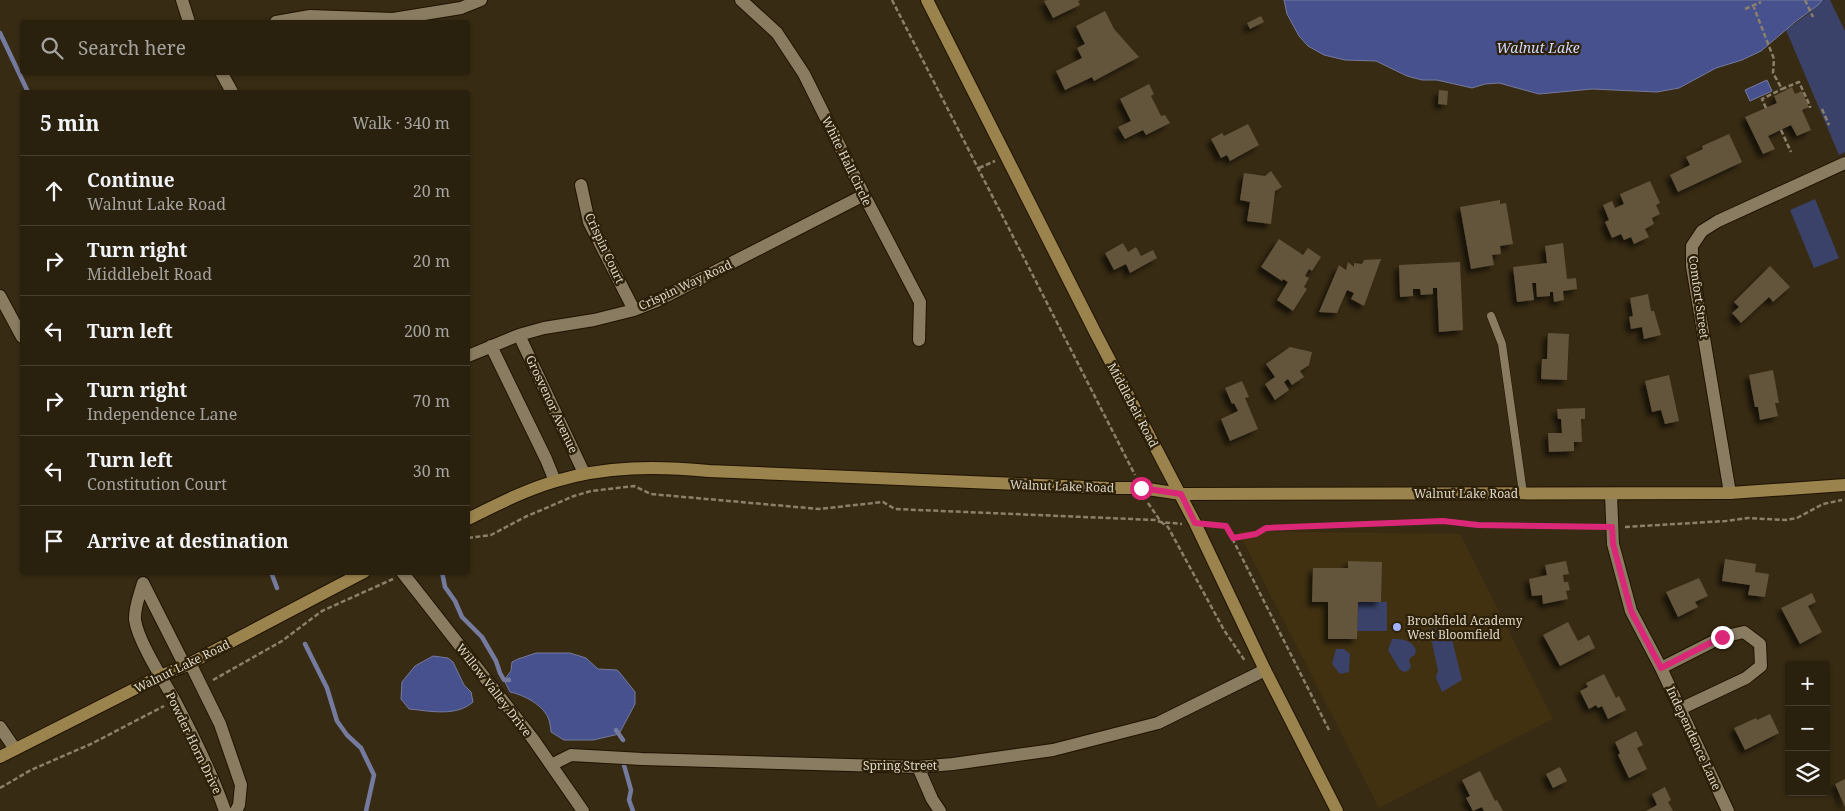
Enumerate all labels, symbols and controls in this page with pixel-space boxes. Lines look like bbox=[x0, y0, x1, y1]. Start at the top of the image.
search box bbox=[20, 20, 470, 75]
icon: search bbox=[38, 34, 66, 62]
text: Search here bbox=[78, 35, 186, 61]
water label: Walnut Lake bbox=[1496, 38, 1580, 57]
text: 5 min bbox=[40, 109, 99, 137]
text: Walk · 340 m bbox=[353, 112, 450, 134]
street label: White Hall Circle bbox=[818, 113, 876, 209]
text: Continue bbox=[87, 167, 175, 193]
icon: ahead bbox=[40, 177, 68, 205]
text: 20 m bbox=[413, 180, 450, 202]
text: Walnut Lake Road bbox=[87, 193, 226, 215]
street label: Crispin Court bbox=[581, 210, 629, 286]
text: Turn right bbox=[87, 237, 187, 263]
icon: right bbox=[40, 247, 68, 275]
text: 20 m bbox=[413, 250, 450, 272]
street label: Comfort Street bbox=[1685, 254, 1713, 340]
street label: Crispin Way Road bbox=[635, 256, 735, 314]
text: Middlebelt Road bbox=[87, 263, 212, 285]
icon: left bbox=[40, 317, 68, 345]
text: Turn left bbox=[87, 318, 173, 344]
text: 200 m bbox=[404, 320, 450, 342]
street label: Grosvenor Avenue bbox=[522, 352, 582, 456]
street label: Middlebelt Road bbox=[1103, 360, 1163, 451]
text: Turn right bbox=[87, 377, 187, 403]
icon: right bbox=[40, 387, 68, 415]
text: 70 m bbox=[413, 390, 450, 412]
text: Independence Lane bbox=[87, 403, 237, 425]
text: Turn left bbox=[87, 447, 173, 473]
icon: left bbox=[40, 457, 68, 485]
text: 30 m bbox=[413, 460, 450, 482]
text: Constitution Court bbox=[87, 473, 227, 495]
street label: Walnut Lake Road bbox=[1010, 476, 1115, 496]
route start bbox=[1130, 477, 1153, 500]
street label: Walnut Lake Road bbox=[1414, 485, 1519, 502]
icon: arrive bbox=[40, 527, 68, 555]
text: Arrive at destination bbox=[87, 528, 289, 554]
place label: Brookfield Academy West Bloomfield bbox=[1407, 612, 1523, 643]
marker: Brookfield Academy West Bloomfield bbox=[1391, 621, 1403, 633]
route end bbox=[1711, 626, 1734, 649]
street label: Walnut Lake Road bbox=[131, 635, 233, 697]
street label: Willow Valley Drive bbox=[452, 640, 536, 740]
map controls bbox=[1785, 661, 1830, 796]
button: + bbox=[1785, 661, 1830, 706]
street label: Independence Lane bbox=[1662, 683, 1726, 793]
street label: Powder Horn Drive bbox=[162, 689, 226, 797]
button: − bbox=[1785, 706, 1830, 751]
button: layers bbox=[1785, 751, 1830, 796]
street label: Spring Street bbox=[863, 757, 937, 774]

